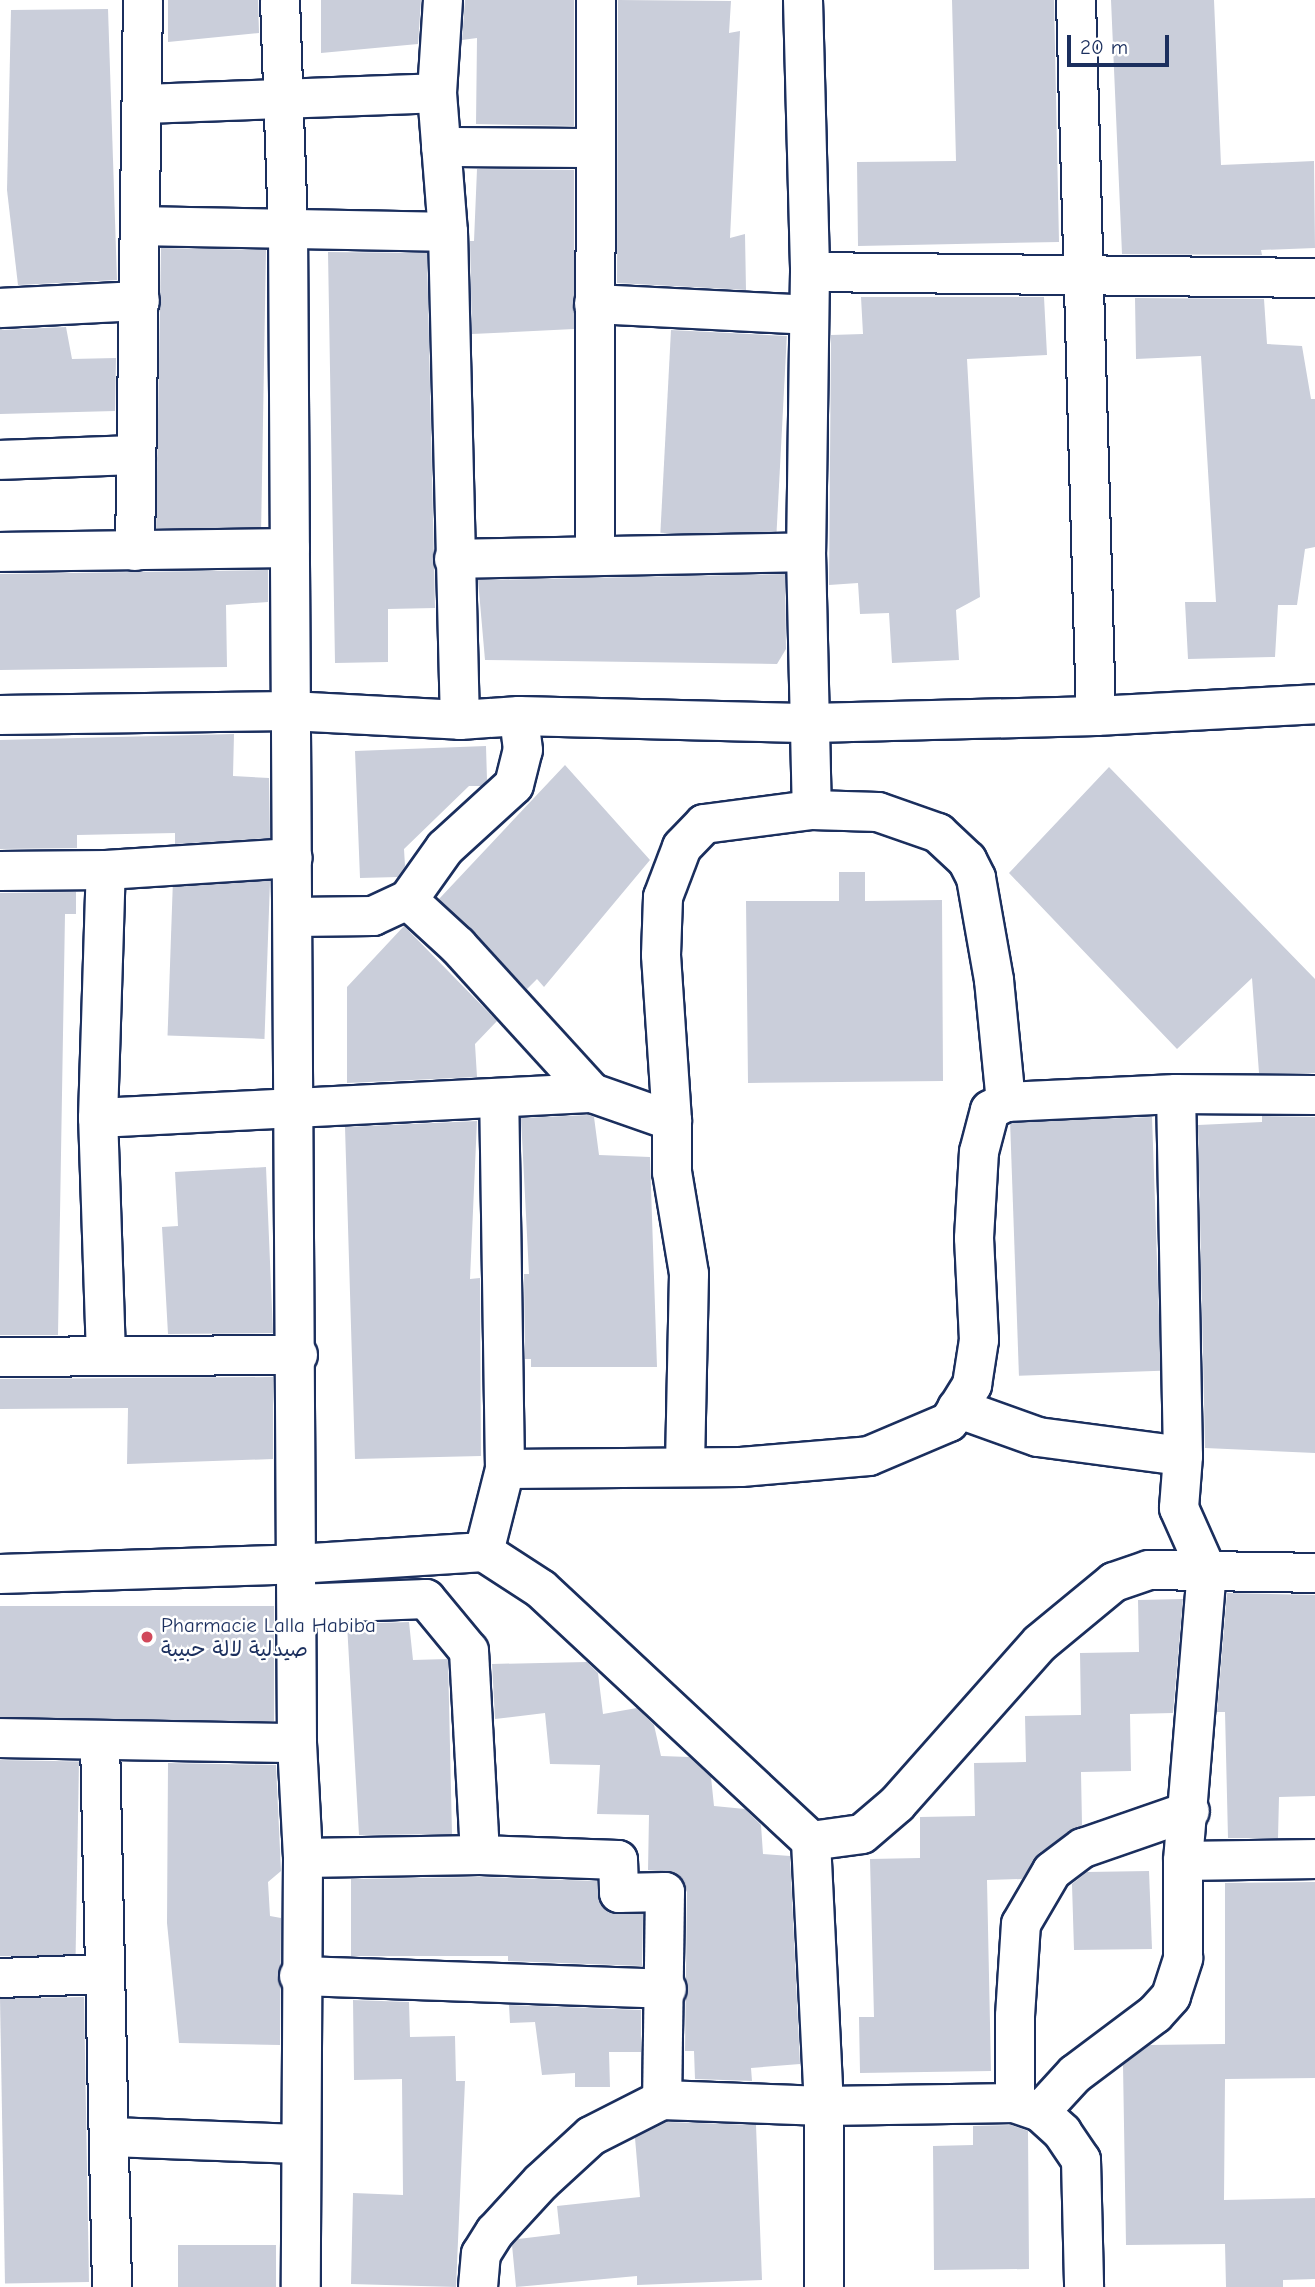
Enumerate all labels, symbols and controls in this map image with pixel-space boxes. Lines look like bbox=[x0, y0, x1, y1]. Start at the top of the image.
scale bar bbox=[1070, 21, 1172, 65]
text: 20 m bbox=[1080, 35, 1128, 59]
place label: Pharmacie Lalla Habiba صيدلية لالة حبيبة bbox=[161, 1612, 376, 1662]
marker: Pharmacie Lalla Habiba صيدلية لالة حبيبة bbox=[139, 1629, 155, 1645]

